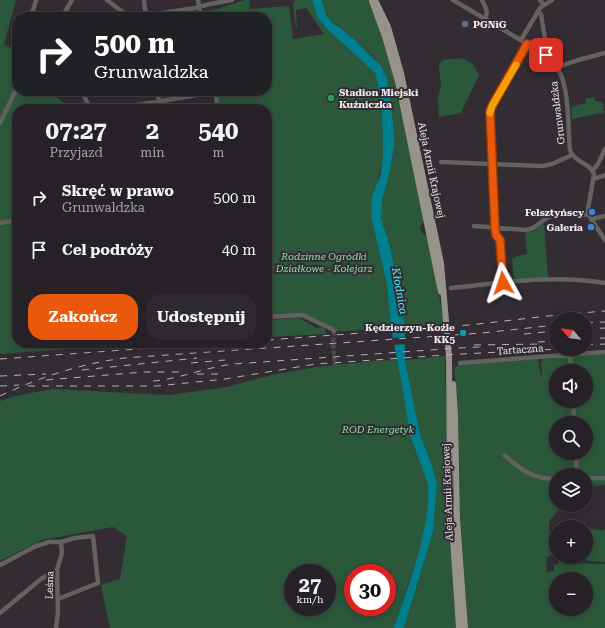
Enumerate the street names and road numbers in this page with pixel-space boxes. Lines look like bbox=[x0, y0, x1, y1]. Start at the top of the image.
street label: Grunwaldzka bbox=[548, 80, 567, 145]
street label: Aleja Armii Krajowej bbox=[416, 121, 447, 219]
street label: Tartaczna bbox=[496, 342, 544, 357]
street label: Aleja Armii Krajowej bbox=[440, 443, 455, 541]
street label: Leśna bbox=[44, 570, 56, 599]

